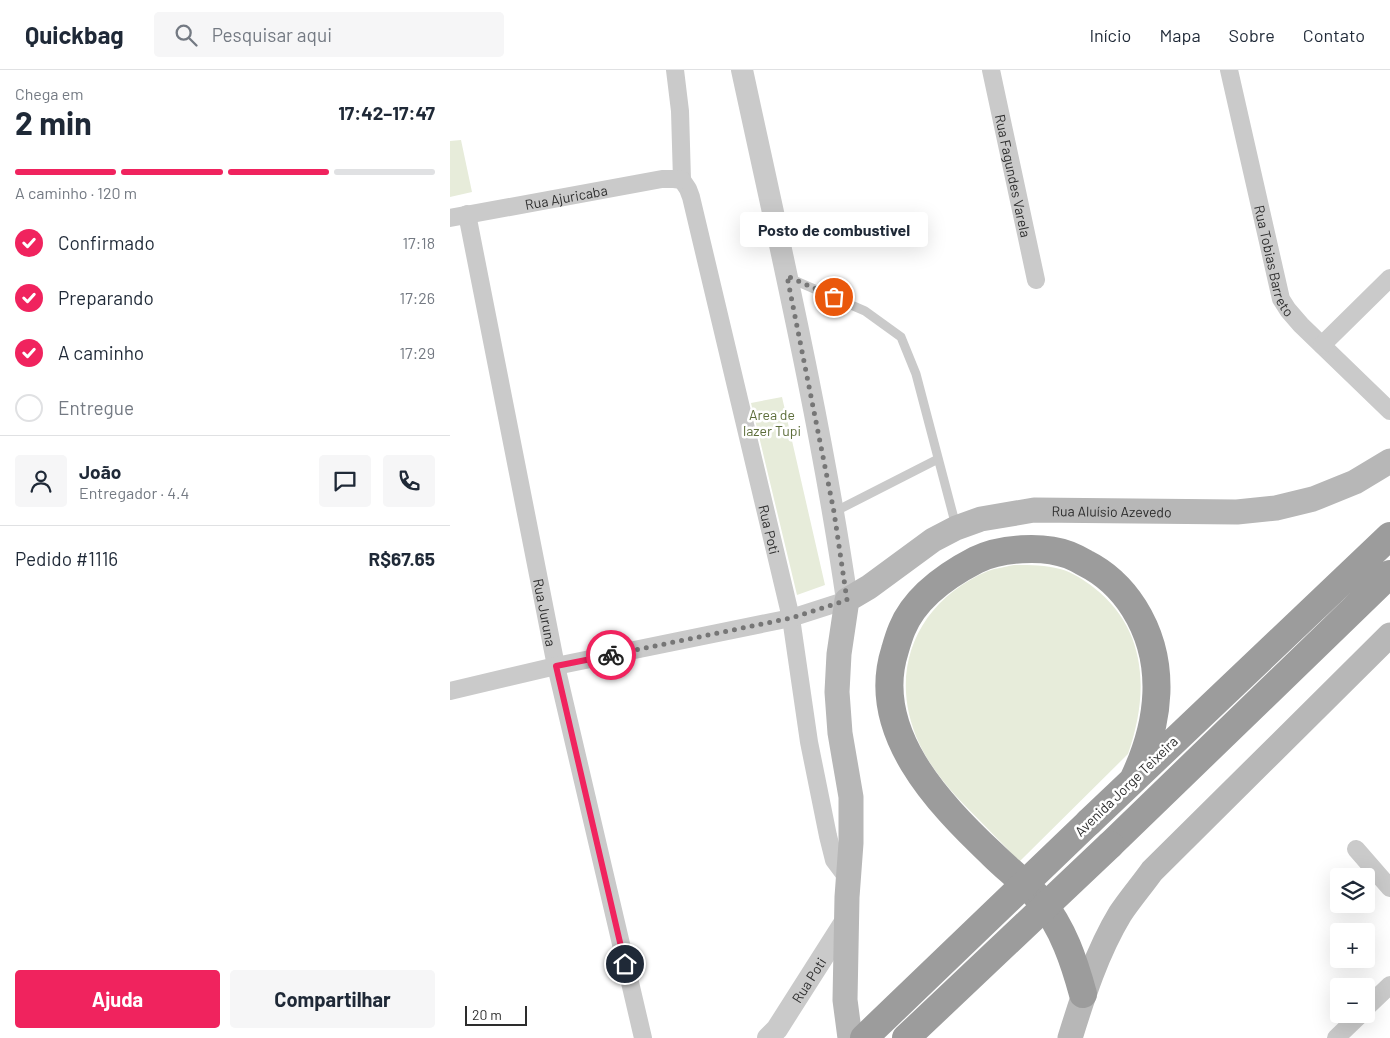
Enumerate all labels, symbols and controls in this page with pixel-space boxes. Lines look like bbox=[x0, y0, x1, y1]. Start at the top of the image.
search box bbox=[154, 12, 504, 57]
text: Quickbag bbox=[25, 20, 124, 49]
icon: search bbox=[172, 21, 200, 49]
text: Pesquisar aqui bbox=[212, 23, 332, 46]
text: Início bbox=[1089, 24, 1131, 46]
text: Mapa bbox=[1159, 24, 1201, 46]
text: Sobre bbox=[1229, 24, 1275, 46]
text: Contato bbox=[1303, 24, 1365, 46]
text: Chega em bbox=[15, 84, 83, 103]
text: 17:42–17:47 bbox=[338, 101, 435, 124]
text: 2 min bbox=[15, 103, 92, 141]
street label: Rua Fagundes Varela bbox=[992, 113, 1035, 239]
street label: Rua Ajuricaba bbox=[523, 181, 609, 213]
text: A caminho · 120 m bbox=[15, 183, 137, 202]
street label: Rua Tobias Barreto bbox=[1251, 203, 1298, 320]
callout: Posto de combustivel bbox=[740, 212, 928, 247]
text: Posto de combustivel bbox=[758, 220, 910, 239]
icon: check bbox=[15, 229, 43, 257]
text: Confirmado bbox=[58, 231, 155, 254]
text: 17:18 bbox=[402, 233, 435, 252]
pin bbox=[813, 276, 855, 318]
icon: bag bbox=[820, 283, 848, 311]
icon: check bbox=[15, 284, 43, 312]
text: Preparando bbox=[58, 286, 154, 309]
text: 17:26 bbox=[400, 288, 435, 307]
icon: check bbox=[15, 339, 43, 367]
text: A caminho bbox=[58, 341, 144, 364]
text: 17:29 bbox=[399, 343, 435, 362]
text: Entregue bbox=[58, 396, 134, 419]
park label: Area de lazer Tupi bbox=[743, 406, 801, 439]
button: person bbox=[15, 455, 67, 507]
button: chat bbox=[319, 455, 371, 507]
button: phone bbox=[383, 455, 435, 507]
text: João bbox=[79, 460, 121, 483]
text: Entregador · 4.4 bbox=[79, 483, 189, 502]
street label: Rua Aluísio Azevedo bbox=[1051, 502, 1172, 520]
street label: Rua Poti bbox=[756, 503, 784, 556]
text: Pedido #1116 bbox=[15, 547, 118, 570]
text: R$67.65 bbox=[369, 547, 435, 570]
street label: Rua Juruna bbox=[530, 577, 560, 648]
courier bbox=[586, 630, 636, 680]
icon: bike bbox=[597, 641, 625, 669]
street label: Avenida Jorge Teixeira bbox=[1071, 732, 1181, 840]
map controls bbox=[1330, 868, 1375, 1023]
button: layers bbox=[1330, 868, 1375, 913]
button: + bbox=[1330, 923, 1375, 968]
pin bbox=[604, 943, 646, 985]
icon: home bbox=[611, 950, 639, 978]
street label: Rua Poti bbox=[788, 954, 829, 1006]
button: Ajuda bbox=[15, 970, 220, 1028]
button: Compartilhar bbox=[230, 970, 435, 1028]
button: − bbox=[1330, 978, 1375, 1023]
scale bar bbox=[465, 1003, 528, 1026]
text: 20 m bbox=[472, 1006, 502, 1023]

